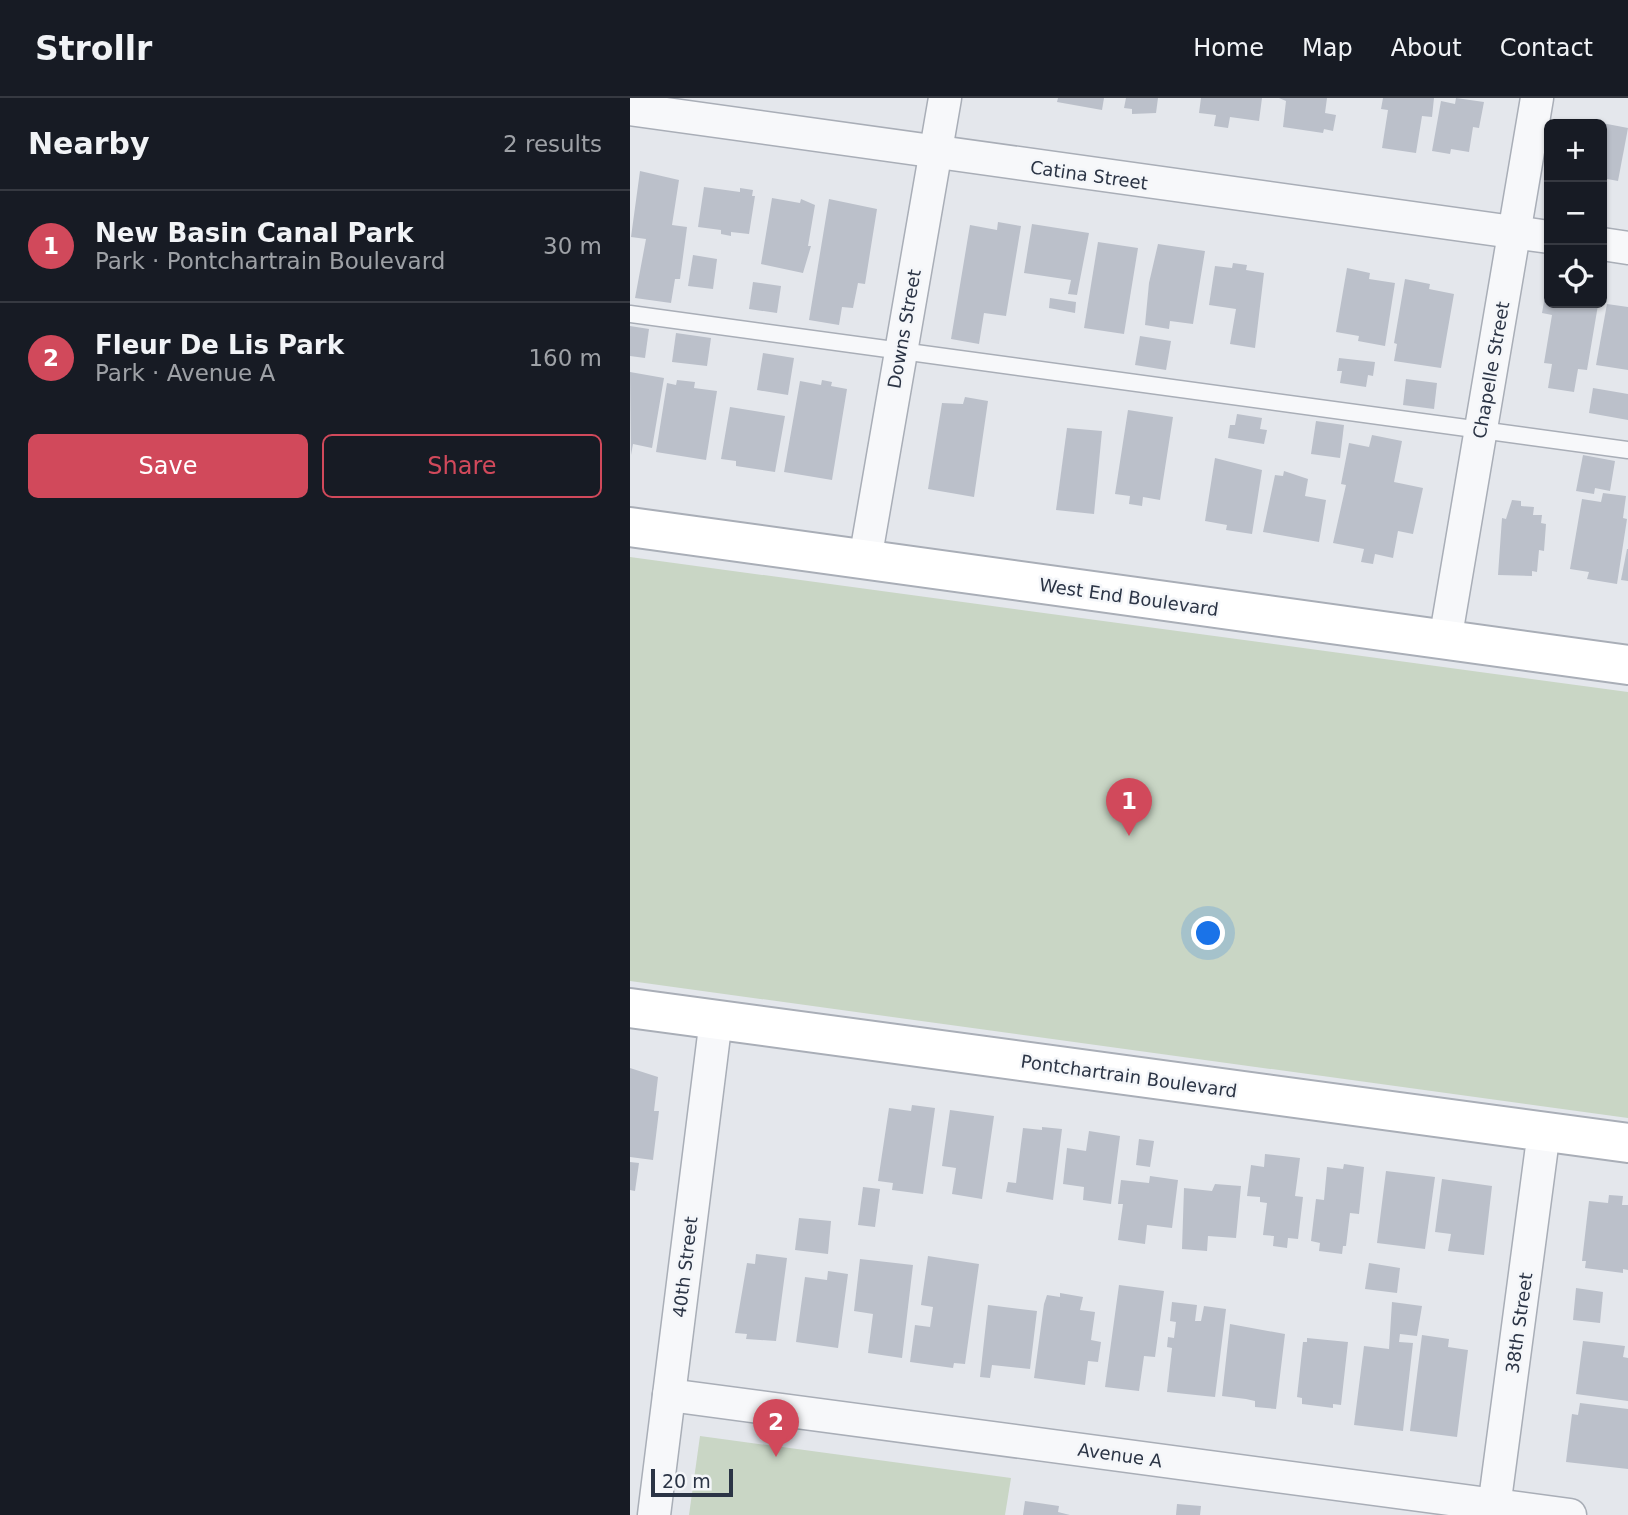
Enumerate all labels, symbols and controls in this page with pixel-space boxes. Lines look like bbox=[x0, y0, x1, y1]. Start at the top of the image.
text: Strollr bbox=[35, 29, 152, 68]
text: Home bbox=[1193, 34, 1264, 62]
text: Map bbox=[1302, 34, 1353, 62]
text: About bbox=[1391, 34, 1462, 62]
text: Contact bbox=[1500, 34, 1593, 62]
map controls bbox=[1544, 119, 1607, 308]
button: + bbox=[1544, 119, 1607, 182]
text: Nearby bbox=[28, 126, 150, 161]
text: 2 results bbox=[503, 131, 602, 157]
street label: Catina Street bbox=[1029, 156, 1149, 194]
button: − bbox=[1544, 182, 1607, 245]
text: New Basin Canal Park bbox=[95, 218, 413, 248]
text: 1 bbox=[43, 233, 59, 259]
text: 30 m bbox=[543, 233, 602, 259]
button: locate bbox=[1544, 245, 1607, 308]
text: Park · Pontchartrain Boulevard bbox=[95, 248, 445, 274]
street label: Downs Street bbox=[883, 268, 925, 390]
street label: Chapelle Street bbox=[1469, 300, 1513, 440]
text: Fleur De Lis Park bbox=[95, 330, 344, 360]
text: 2 bbox=[43, 345, 59, 371]
text: 160 m bbox=[528, 345, 602, 371]
text: Park · Avenue A bbox=[95, 360, 275, 386]
button: Save bbox=[28, 434, 308, 498]
button: Share bbox=[322, 434, 602, 498]
street label: West End Boulevard bbox=[1038, 574, 1220, 620]
pin: 1 bbox=[1106, 778, 1152, 836]
your location bbox=[1191, 916, 1225, 950]
street label: Pontchartrain Boulevard bbox=[1020, 1050, 1238, 1102]
street label: 40th Street bbox=[668, 1215, 702, 1319]
street label: 38th Street bbox=[1502, 1271, 1536, 1375]
pin: 2 bbox=[753, 1399, 799, 1457]
street label: Avenue A bbox=[1076, 1439, 1164, 1471]
scale bar bbox=[651, 1466, 733, 1498]
text: 20 m bbox=[662, 1470, 711, 1492]

